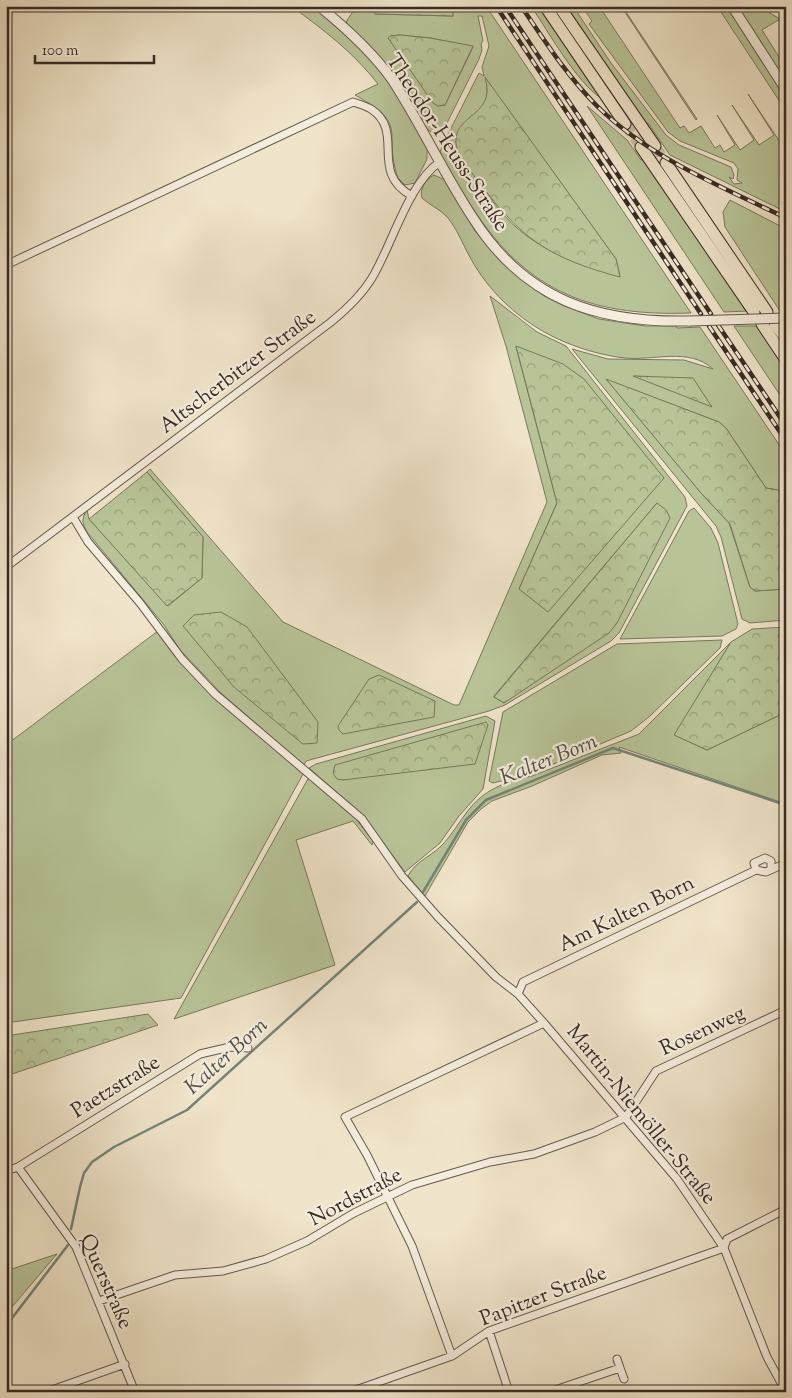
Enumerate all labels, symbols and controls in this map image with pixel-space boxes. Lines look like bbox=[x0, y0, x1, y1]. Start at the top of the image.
scale bar bbox=[35, 32, 154, 64]
text: 100 m bbox=[42, 41, 79, 62]
street label: Theodor-Heuss-Straße bbox=[377, 48, 515, 238]
street label: Altscherbitzer Straße bbox=[153, 304, 323, 442]
water label: Kalter Born bbox=[495, 727, 603, 795]
street label: Am Kalten Born bbox=[554, 869, 700, 961]
street label: Rosenweg bbox=[655, 999, 750, 1065]
water label: Kalter Born bbox=[178, 1011, 276, 1104]
street label: Martin-Niemöller-Straße bbox=[558, 1019, 723, 1212]
street label: Paetzstraße bbox=[66, 1049, 166, 1127]
street label: Nordstraße bbox=[304, 1161, 408, 1235]
street label: Querstraße bbox=[71, 1229, 139, 1334]
street label: Papitzer Straße bbox=[476, 1259, 612, 1335]

